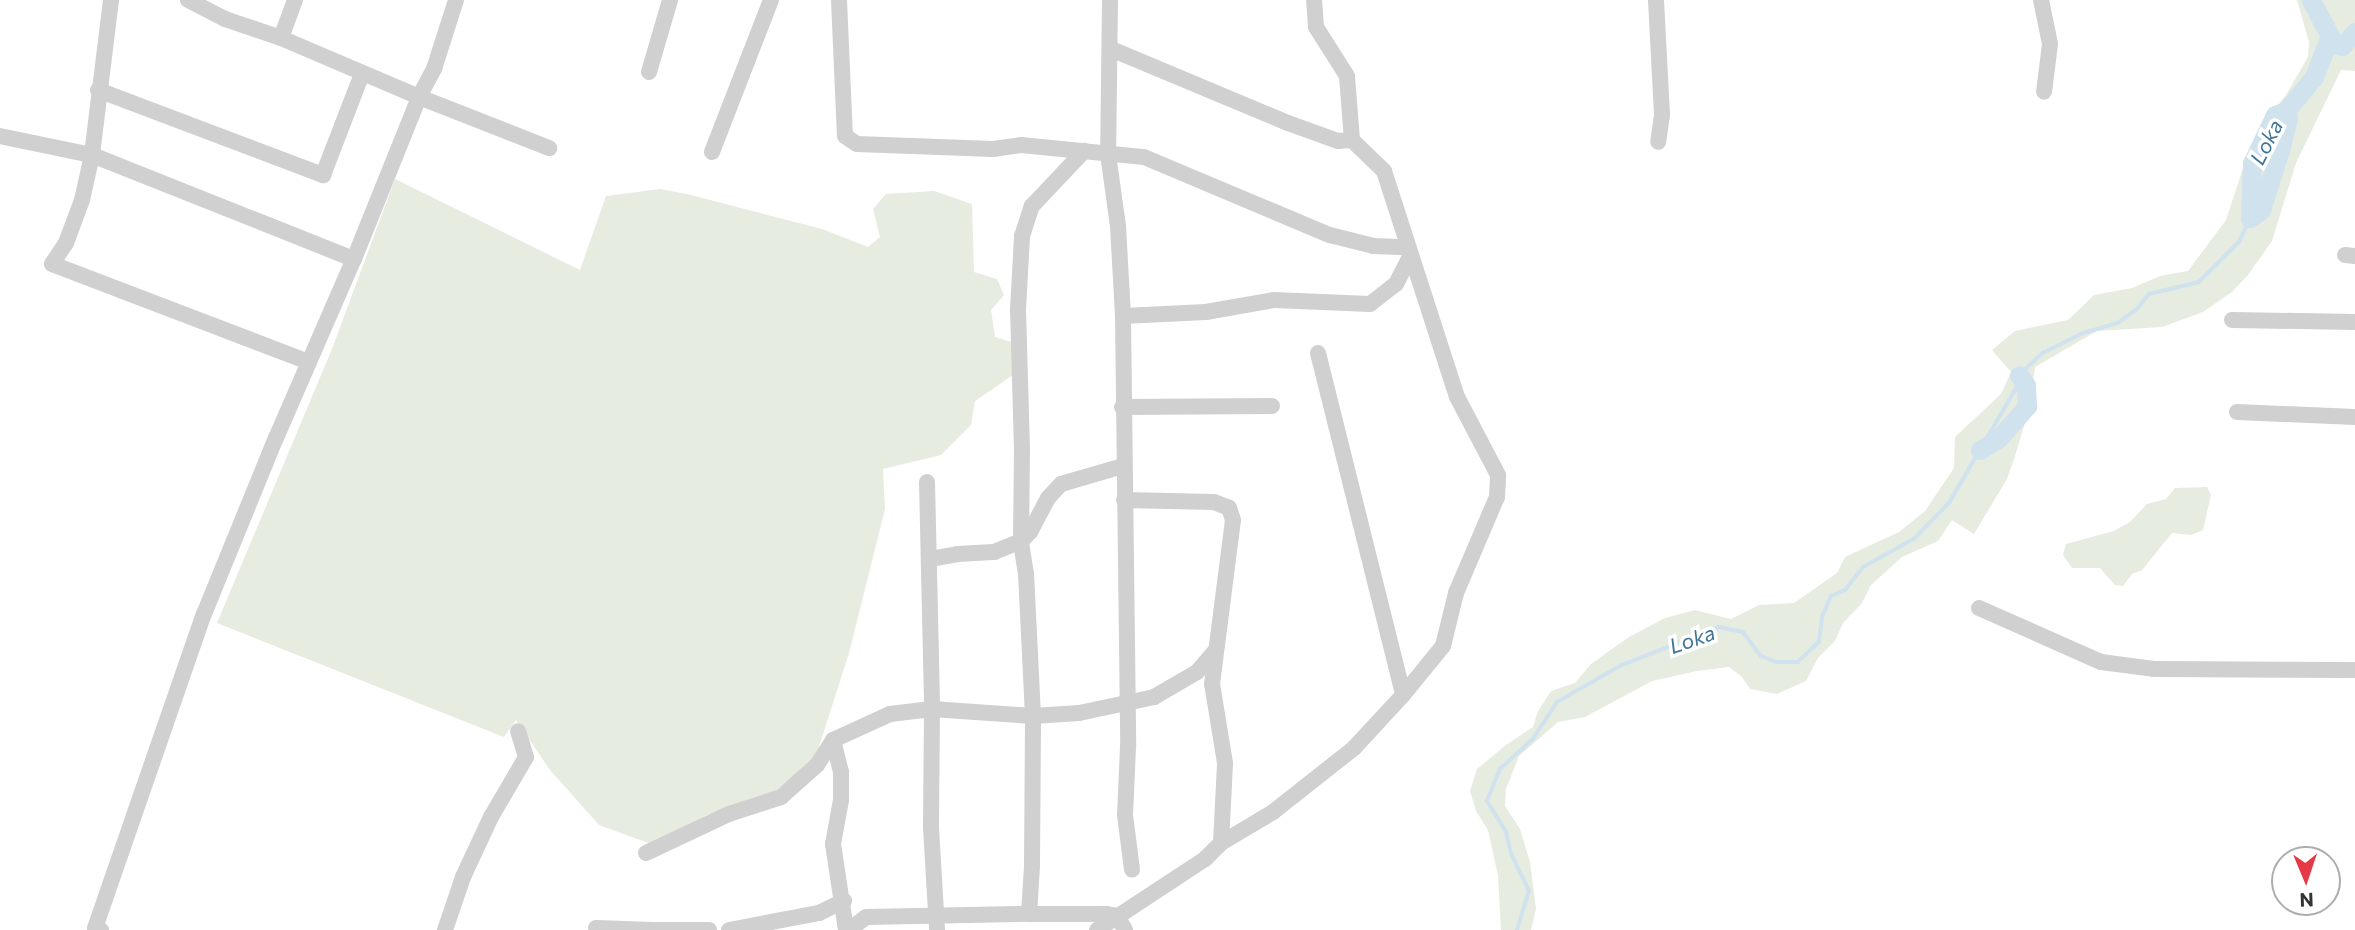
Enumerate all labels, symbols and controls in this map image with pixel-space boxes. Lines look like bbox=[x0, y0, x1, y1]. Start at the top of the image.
water label: Loka bbox=[2244, 115, 2288, 169]
water label: Loka bbox=[1666, 619, 1718, 659]
north arrow bbox=[2271, 846, 2341, 916]
text: N bbox=[2299, 889, 2314, 912]

